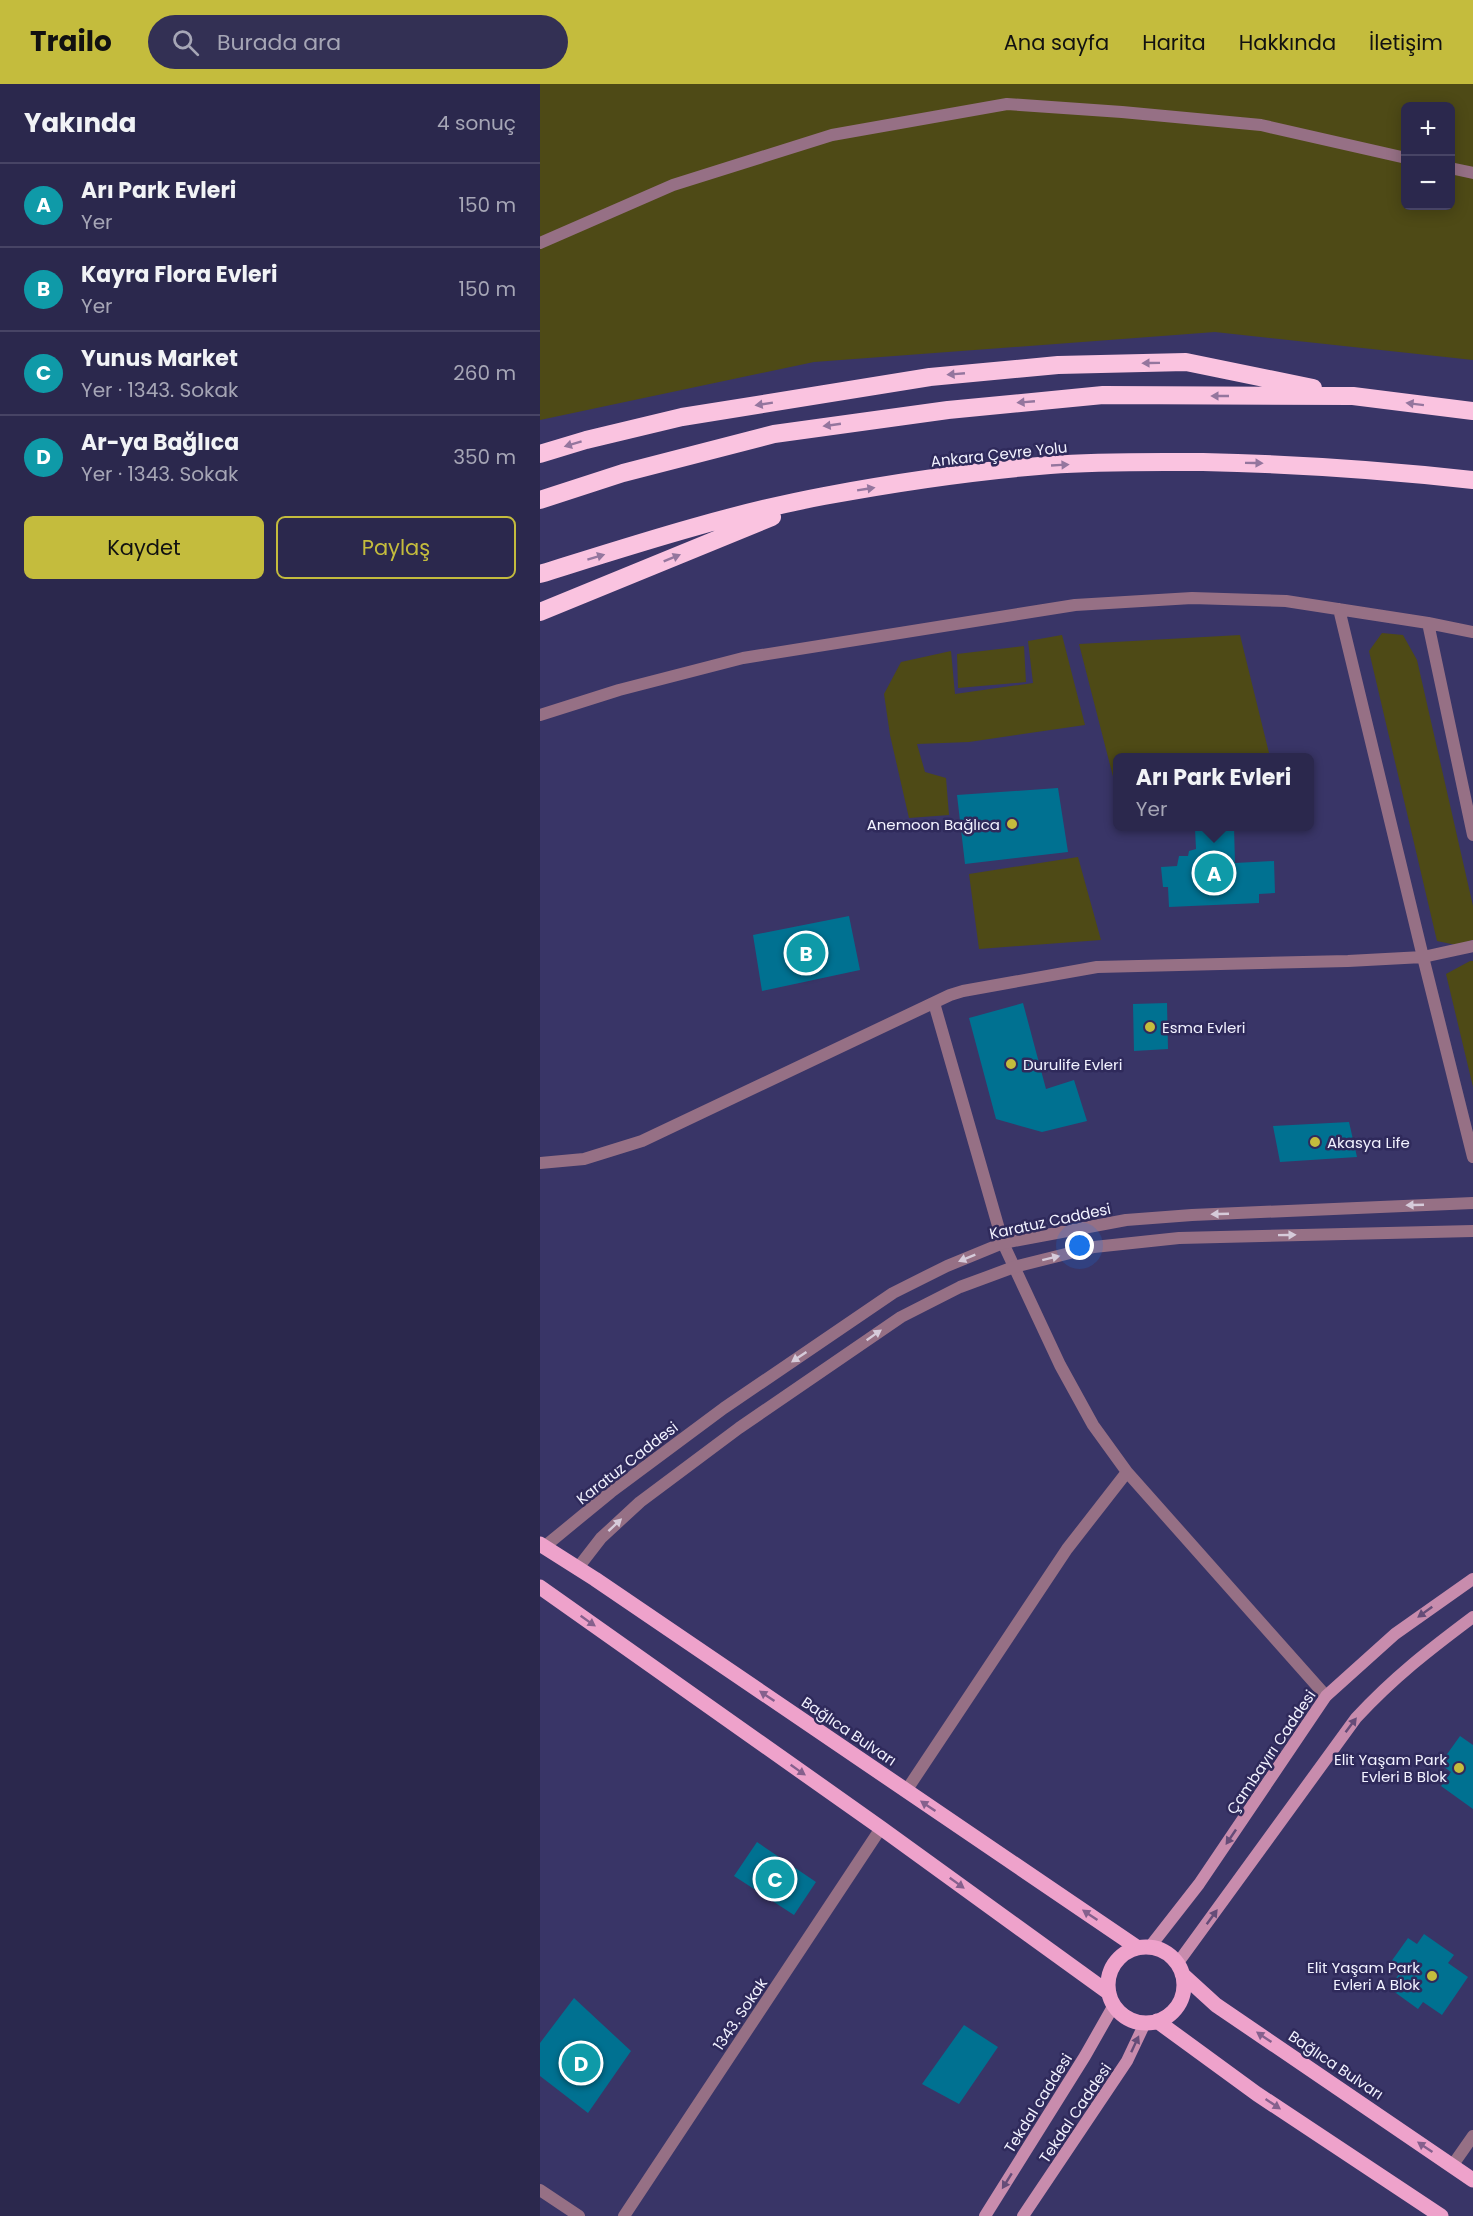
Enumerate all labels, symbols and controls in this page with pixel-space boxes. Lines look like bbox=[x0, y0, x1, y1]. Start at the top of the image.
search box bbox=[148, 15, 568, 69]
text: Trailo bbox=[30, 22, 112, 61]
icon: search bbox=[169, 26, 202, 59]
text: Burada ara bbox=[217, 27, 341, 58]
text: Ana sayfa bbox=[1004, 28, 1109, 57]
text: Harita bbox=[1142, 28, 1206, 57]
text: Hakkında bbox=[1239, 28, 1336, 57]
text: İletişim bbox=[1369, 28, 1443, 57]
map controls bbox=[1401, 102, 1455, 210]
button: + bbox=[1401, 102, 1455, 156]
text: Yakında bbox=[24, 105, 136, 141]
text: 4 sonuç bbox=[437, 109, 516, 137]
button: − bbox=[1401, 156, 1455, 210]
text: Arı Park Evleri bbox=[81, 175, 236, 206]
text: A bbox=[36, 191, 51, 219]
text: 150 m bbox=[459, 191, 516, 219]
text: Yer bbox=[81, 208, 113, 236]
text: Kayra Flora Evleri bbox=[81, 259, 277, 290]
text: B bbox=[37, 275, 50, 303]
text: 150 m bbox=[459, 275, 516, 303]
text: Yer bbox=[81, 292, 113, 320]
text: Yunus Market bbox=[81, 343, 238, 374]
one-way arrow bbox=[1141, 358, 1160, 368]
text: C bbox=[36, 359, 51, 387]
text: 260 m bbox=[453, 359, 516, 387]
one-way arrow bbox=[947, 369, 966, 379]
text: Yer · 1343. Sokak bbox=[81, 376, 238, 404]
one-way arrow bbox=[1211, 391, 1230, 401]
one-way arrow bbox=[1016, 397, 1035, 407]
one-way arrow bbox=[754, 399, 773, 408]
one-way arrow bbox=[1405, 399, 1424, 409]
one-way arrow bbox=[823, 421, 842, 430]
text: Ar-ya Bağlıca bbox=[81, 427, 239, 458]
street label: Ankara Çevre Yolu bbox=[930, 436, 1068, 472]
one-way arrow bbox=[564, 440, 582, 449]
text: D bbox=[36, 443, 51, 471]
text: 350 m bbox=[453, 443, 516, 471]
one-way arrow bbox=[1245, 459, 1264, 468]
text: Yer · 1343. Sokak bbox=[81, 460, 238, 488]
one-way arrow bbox=[1050, 460, 1069, 469]
one-way arrow bbox=[857, 484, 876, 493]
button: Kaydet bbox=[24, 516, 264, 579]
button: Paylaş bbox=[276, 516, 516, 579]
one-way arrow bbox=[587, 551, 605, 561]
one-way arrow bbox=[663, 553, 681, 562]
popup bbox=[1113, 753, 1314, 831]
text: Arı Park Evleri bbox=[1136, 762, 1291, 793]
text: Yer bbox=[1136, 795, 1167, 823]
place label: Anemoon Bağlıca bbox=[867, 814, 1000, 835]
marker: Anemoon Bağlıca bbox=[1005, 817, 1019, 831]
pin: A bbox=[1194, 850, 1234, 896]
pin: B bbox=[786, 930, 826, 976]
place label: Esma Evleri bbox=[1162, 1017, 1246, 1038]
marker: Esma Evleri bbox=[1143, 1020, 1157, 1034]
place label: Durulife Evleri bbox=[1023, 1054, 1122, 1075]
marker: Durulife Evleri bbox=[1004, 1057, 1018, 1071]
place label: Akasya Life bbox=[1327, 1132, 1410, 1153]
marker: Akasya Life bbox=[1308, 1135, 1322, 1149]
street label: Karatuz Caddesi bbox=[987, 1198, 1113, 1244]
one-way arrow bbox=[1405, 1201, 1424, 1210]
one-way arrow bbox=[1210, 1209, 1229, 1218]
your location bbox=[1065, 1231, 1094, 1260]
one-way arrow bbox=[1277, 1231, 1296, 1240]
one-way arrow bbox=[1042, 1252, 1061, 1262]
one-way arrow bbox=[958, 1254, 976, 1263]
one-way arrow bbox=[866, 1330, 882, 1341]
one-way arrow bbox=[791, 1351, 808, 1362]
street label: Karatuz Caddesi bbox=[572, 1417, 682, 1509]
one-way arrow bbox=[608, 1518, 622, 1532]
one-way arrow bbox=[1417, 1606, 1433, 1618]
one-way arrow bbox=[579, 1615, 595, 1627]
street label: Çambayırı Caddesi bbox=[1222, 1686, 1320, 1818]
one-way arrow bbox=[759, 1691, 775, 1702]
street label: Bağlıca Bulvarı bbox=[797, 1691, 901, 1771]
one-way arrow bbox=[1344, 1718, 1356, 1733]
place label: Elit Yaşam Park Evleri B Blok bbox=[1334, 1749, 1447, 1787]
marker: Elit Yaşam Park Evleri B Blok bbox=[1452, 1761, 1466, 1775]
one-way arrow bbox=[790, 1764, 806, 1776]
one-way arrow bbox=[920, 1801, 936, 1812]
one-way arrow bbox=[1226, 1829, 1237, 1845]
pin: C bbox=[756, 1856, 794, 1902]
one-way arrow bbox=[949, 1877, 965, 1889]
one-way arrow bbox=[1082, 1909, 1098, 1921]
one-way arrow bbox=[1205, 1910, 1217, 1925]
place label: Elit Yaşam Park Evleri A Blok bbox=[1307, 1957, 1420, 1995]
marker: Elit Yaşam Park Evleri A Blok bbox=[1425, 1969, 1439, 1983]
street label: 1343. Sokak bbox=[708, 1973, 772, 2054]
street label: Bağlıca Bulvarı bbox=[1284, 2025, 1388, 2105]
one-way arrow bbox=[1256, 2031, 1272, 2043]
one-way arrow bbox=[1131, 2035, 1140, 2052]
pin: D bbox=[562, 2040, 600, 2086]
street label: Tekdal caddesi bbox=[999, 2049, 1077, 2157]
street label: Tekdal Caddesi bbox=[1034, 2059, 1116, 2167]
one-way arrow bbox=[1265, 2098, 1281, 2109]
one-way arrow bbox=[1417, 2141, 1433, 2153]
one-way arrow bbox=[1002, 2173, 1013, 2189]

